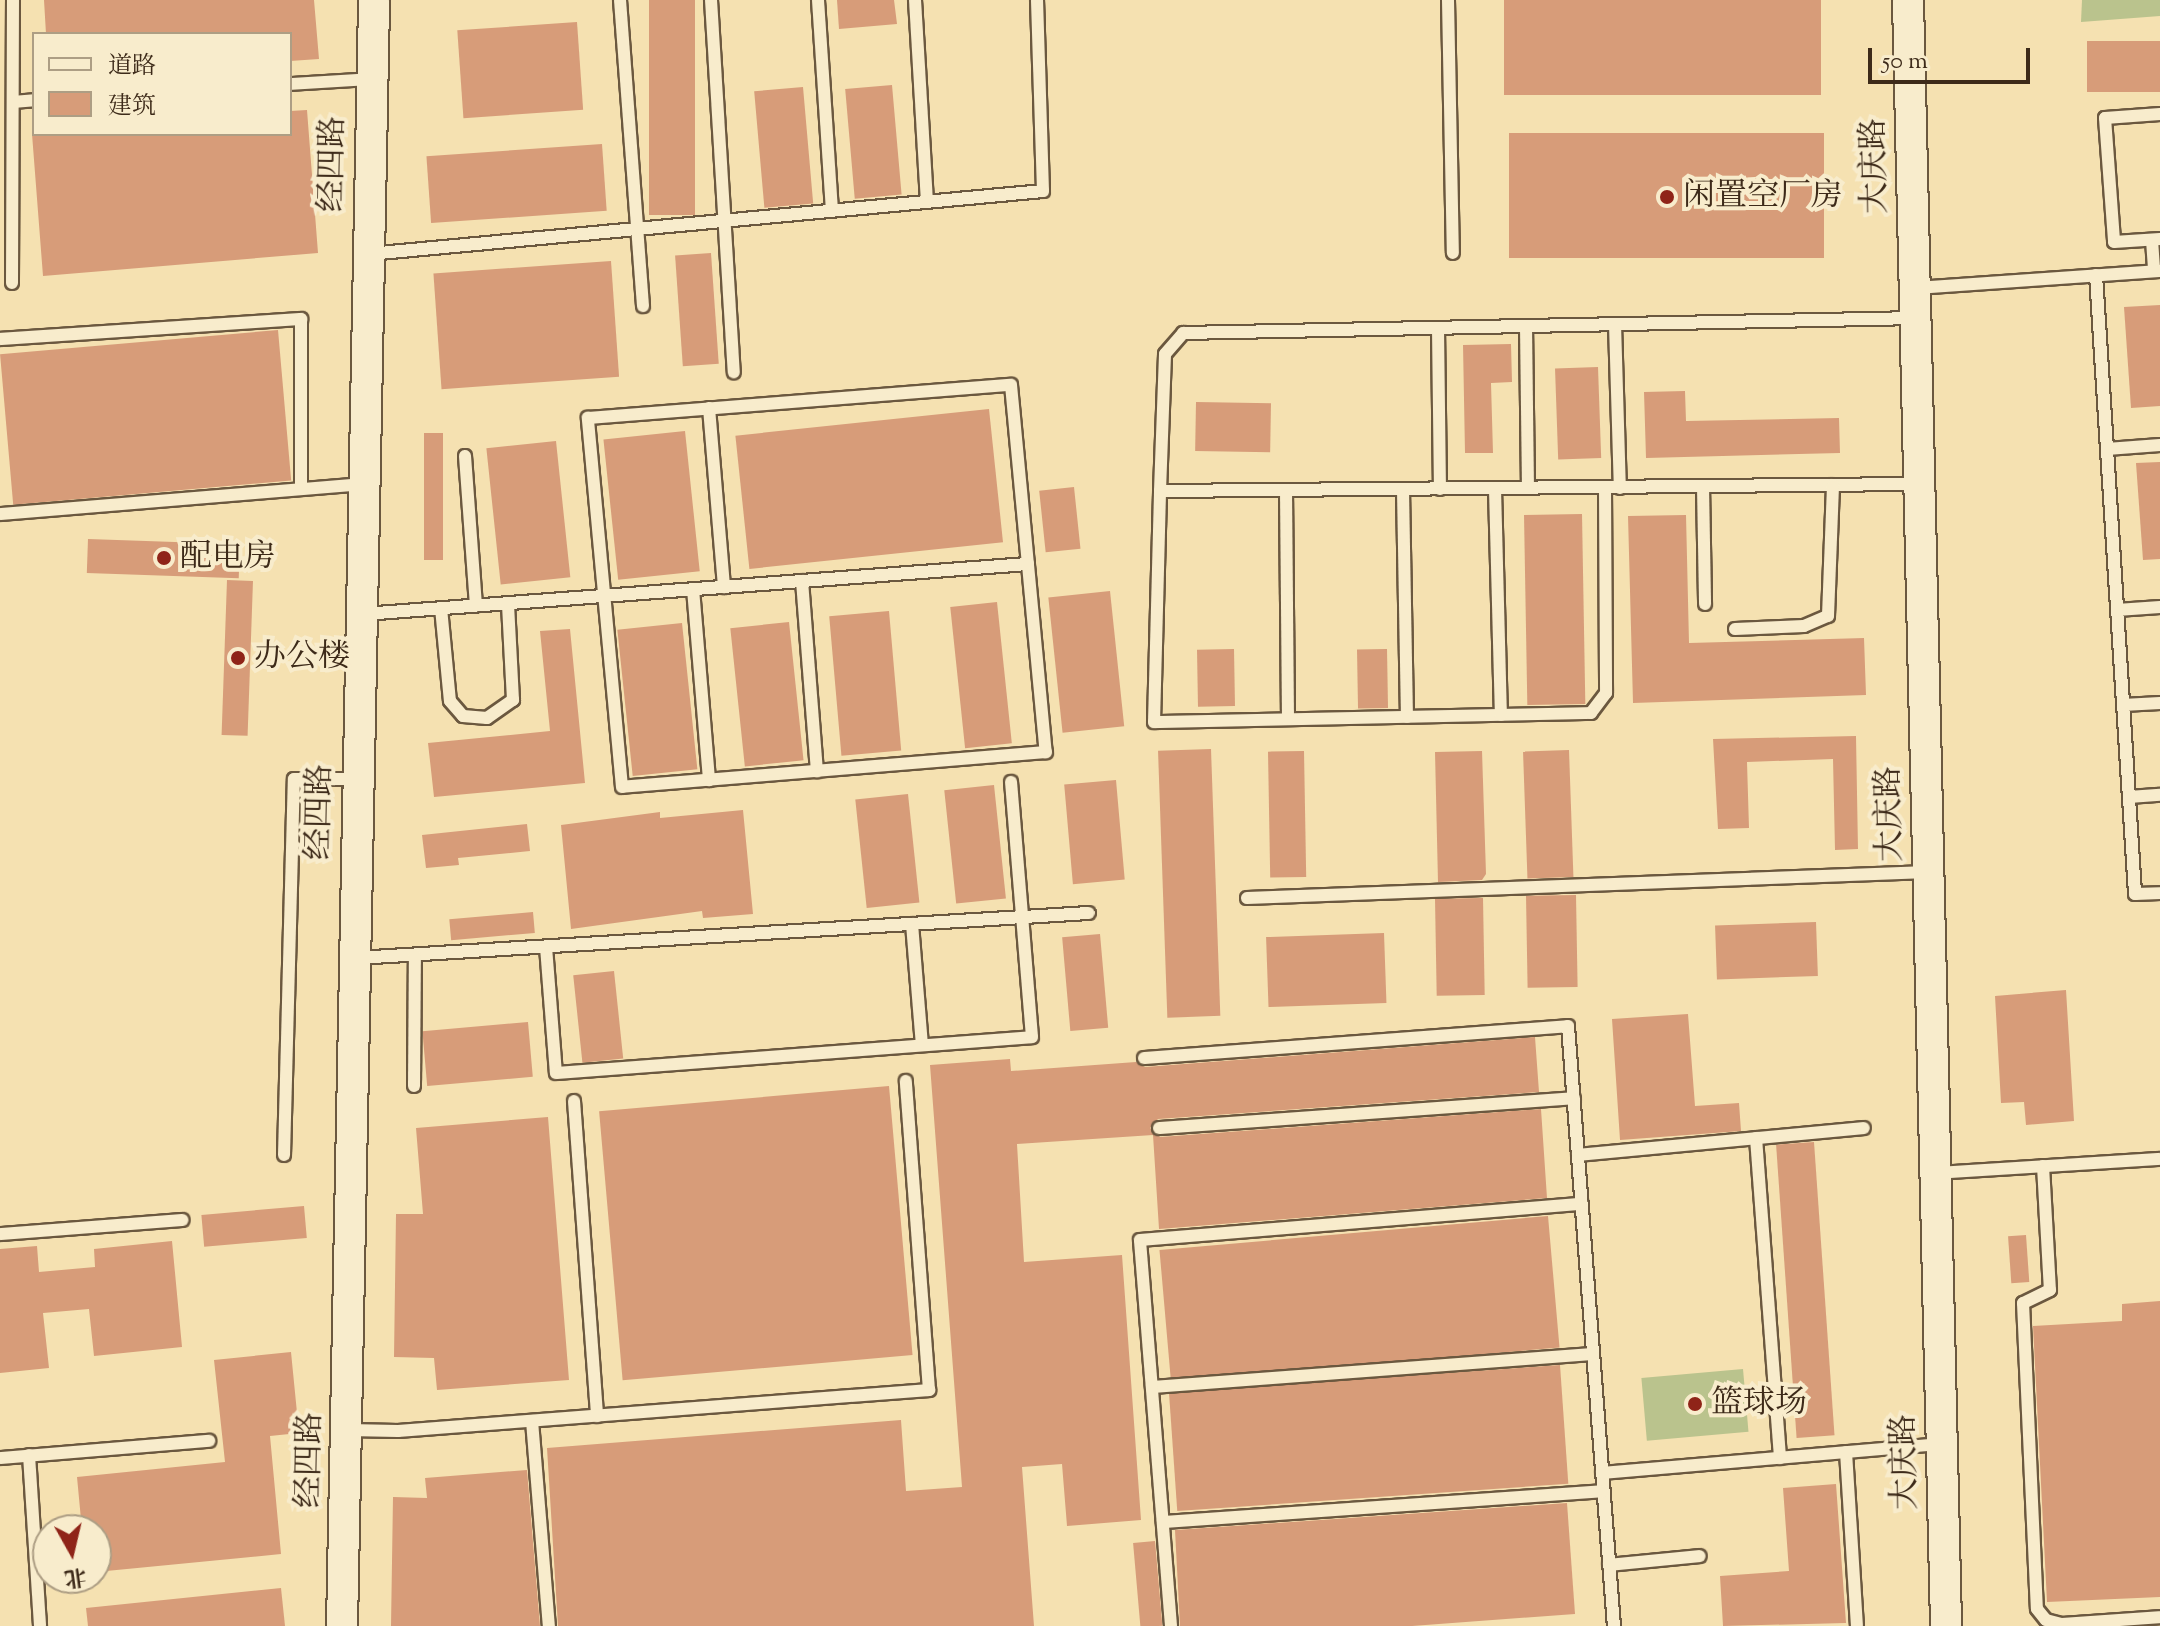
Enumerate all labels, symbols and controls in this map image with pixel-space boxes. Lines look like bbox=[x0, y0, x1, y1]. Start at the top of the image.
legend bbox=[32, 32, 292, 136]
scale bar bbox=[1872, 32, 2034, 82]
text: 50 m bbox=[1882, 45, 1928, 79]
text: 道路 bbox=[108, 50, 156, 84]
text: 建筑 bbox=[108, 90, 156, 124]
street label: 经四路 bbox=[314, 116, 354, 212]
street label: 大庆路 bbox=[1856, 118, 1896, 214]
place label: 闲置空厂房 bbox=[1683, 178, 1843, 216]
marker: 闲置空厂房 bbox=[1658, 188, 1676, 206]
place label: 配电房 bbox=[180, 539, 276, 577]
marker: 配电房 bbox=[155, 549, 173, 567]
place label: 办公楼 bbox=[254, 639, 350, 677]
marker: 办公楼 bbox=[229, 649, 247, 667]
street label: 经四路 bbox=[301, 764, 341, 860]
street label: 大庆路 bbox=[1871, 766, 1911, 862]
place label: 篮球场 bbox=[1711, 1385, 1807, 1423]
marker: 篮球场 bbox=[1686, 1395, 1704, 1413]
street label: 经四路 bbox=[291, 1412, 331, 1508]
street label: 大庆路 bbox=[1886, 1414, 1926, 1510]
north arrow bbox=[32, 1514, 112, 1594]
text: 北 bbox=[62, 1558, 88, 1593]

